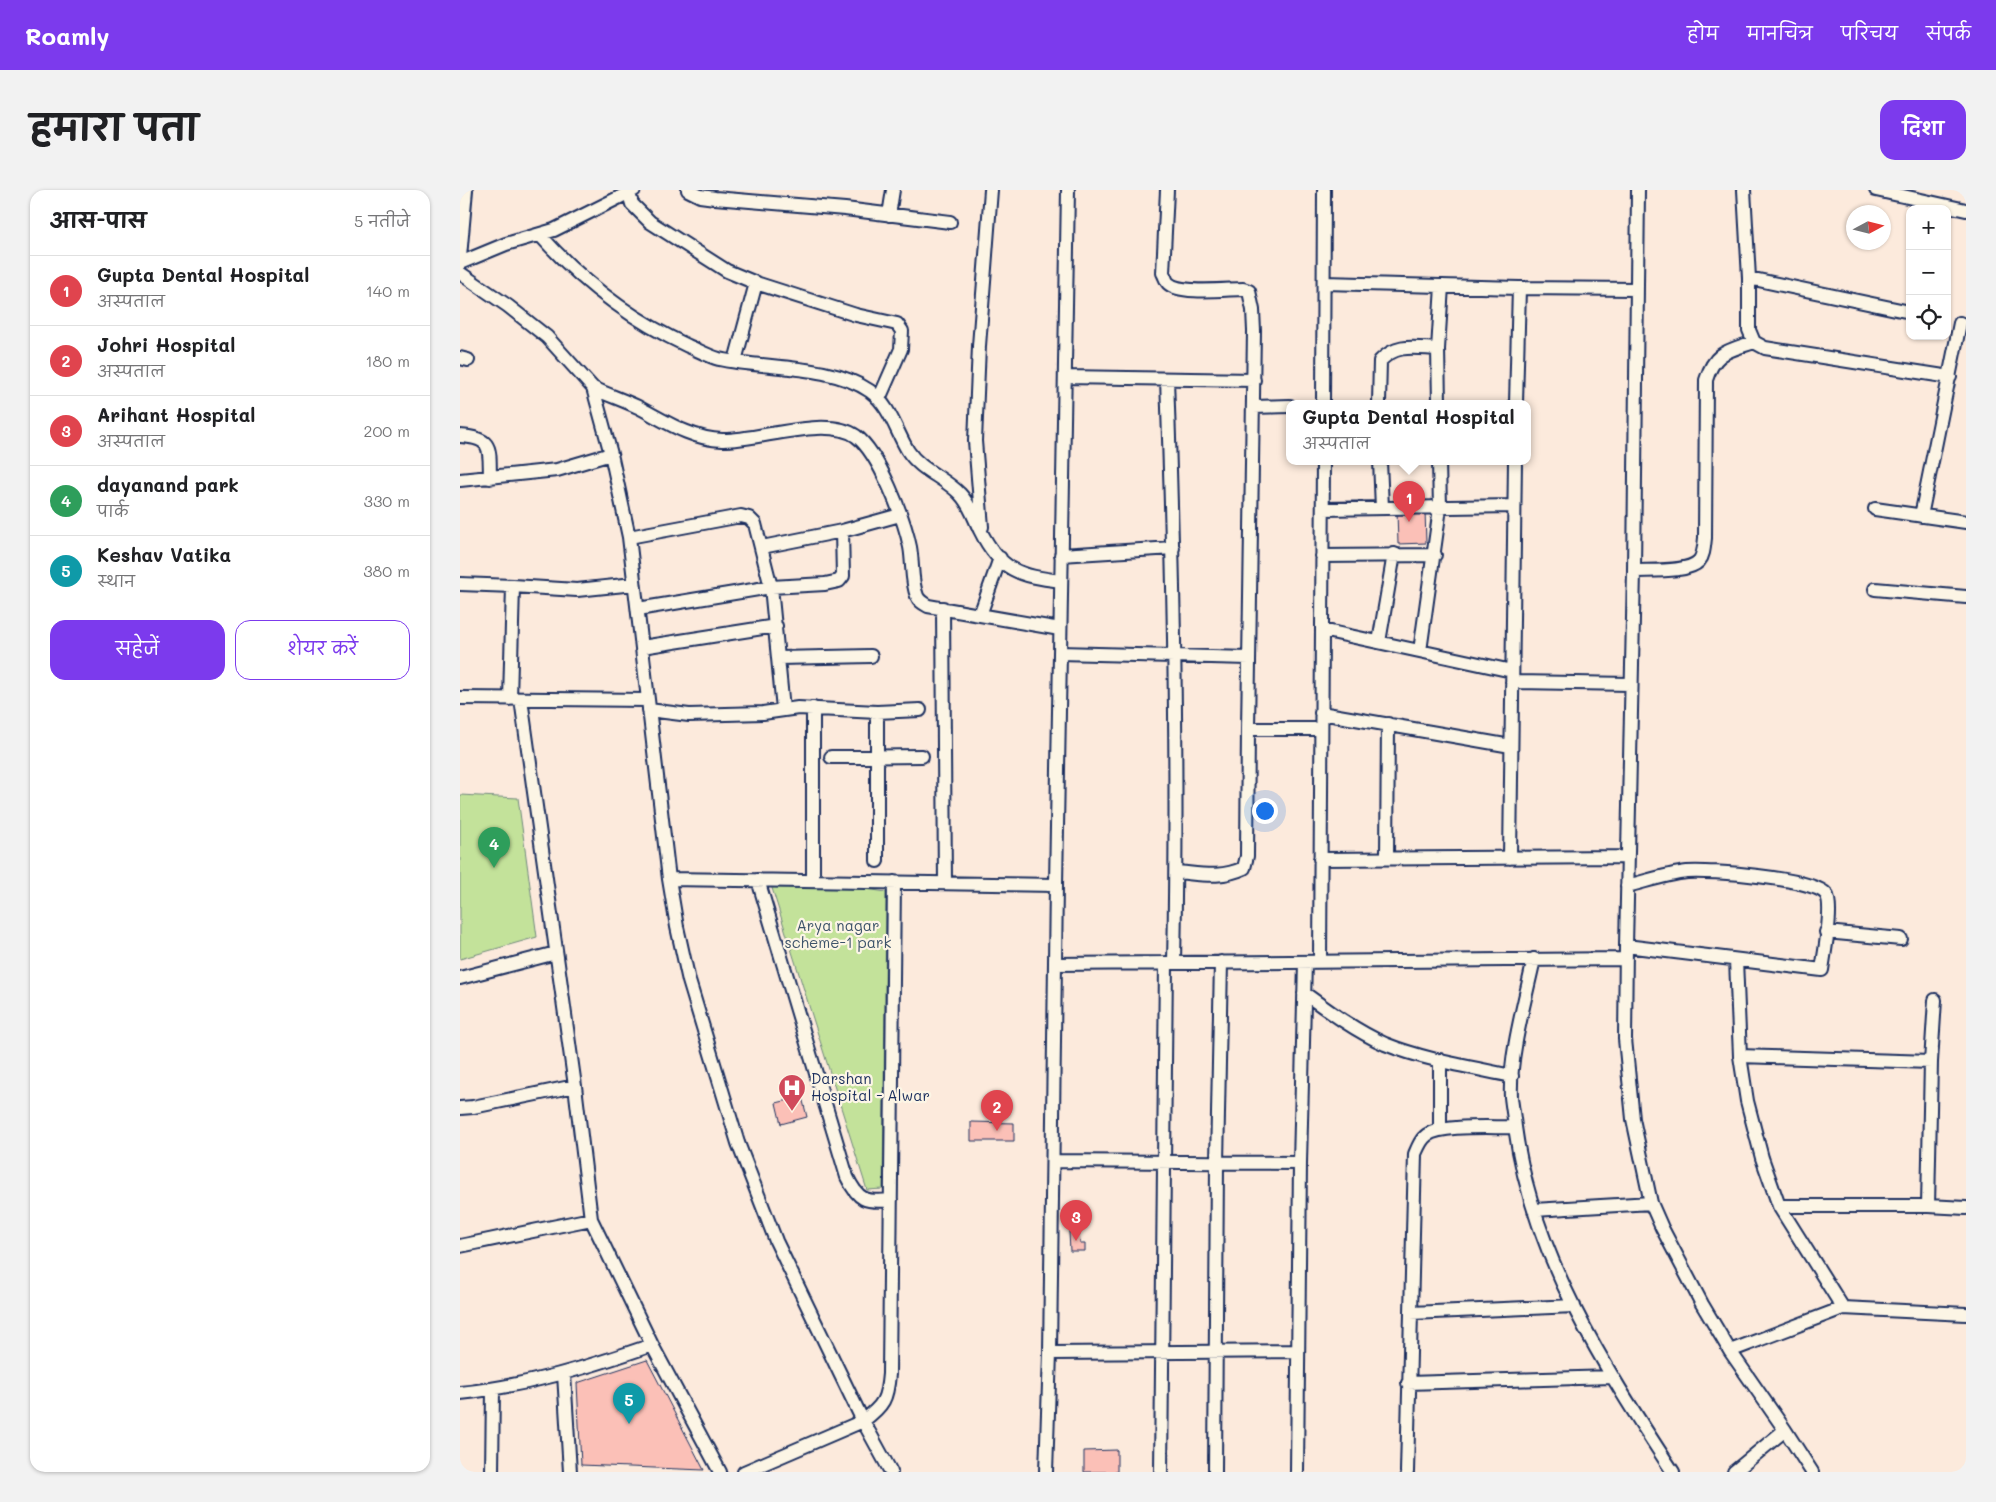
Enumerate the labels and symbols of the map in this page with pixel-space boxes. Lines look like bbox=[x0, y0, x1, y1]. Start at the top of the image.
north arrow bbox=[1846, 205, 1891, 250]
pin: 1 bbox=[1393, 481, 1425, 522]
your location bbox=[1252, 798, 1278, 824]
pin: 4 bbox=[478, 827, 510, 868]
park label: Arya nagar scheme-1 park bbox=[784, 915, 892, 952]
place label: Darshan Hospital - Alwar bbox=[811, 1068, 930, 1105]
hospital icon: Darshan Hospital - Alwar bbox=[777, 1073, 807, 1112]
pin: 2 bbox=[981, 1090, 1013, 1131]
pin: 3 bbox=[1060, 1200, 1092, 1241]
pin: 5 bbox=[613, 1383, 645, 1424]

